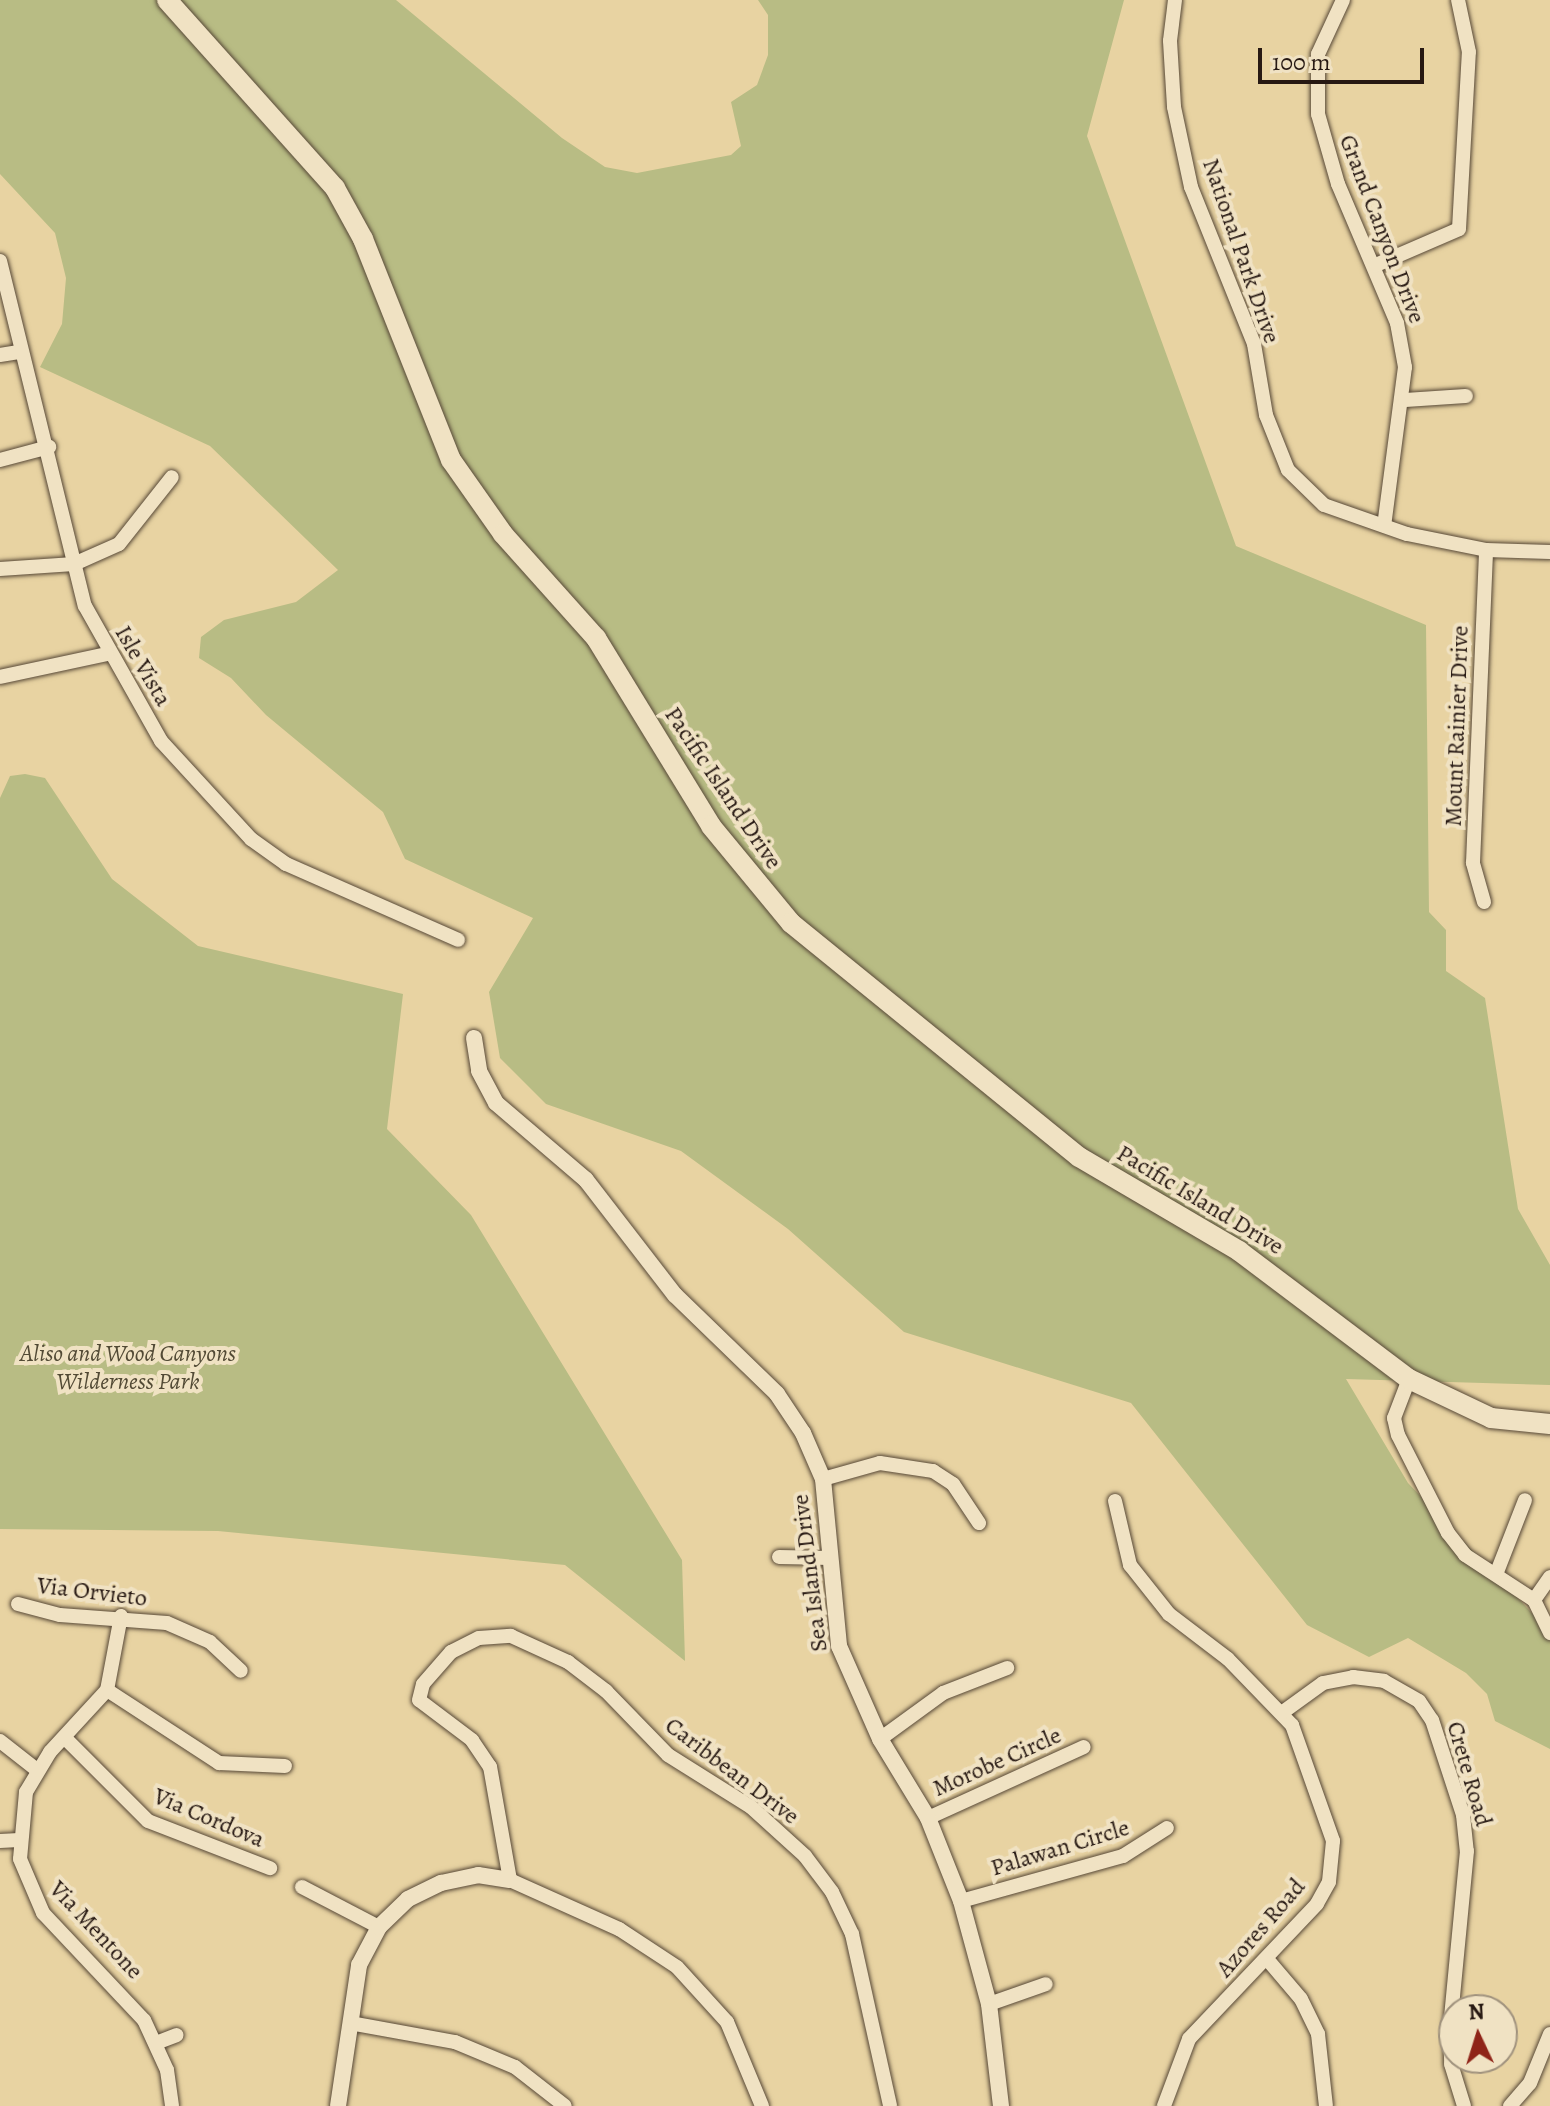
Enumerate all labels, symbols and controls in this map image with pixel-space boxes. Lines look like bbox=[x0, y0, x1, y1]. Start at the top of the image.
scale bar bbox=[1262, 32, 1428, 82]
text: 100 m bbox=[1272, 46, 1331, 78]
street label: Grand Canyon Drive bbox=[1333, 131, 1431, 327]
street label: National Park Drive bbox=[1196, 155, 1286, 347]
street label: Isle Vista bbox=[108, 621, 178, 711]
street label: Mount Rainier Drive bbox=[1439, 625, 1475, 827]
street label: Pacific Island Drive bbox=[658, 701, 788, 875]
street label: Pacific Island Drive bbox=[1111, 1139, 1289, 1261]
park label: Aliso and Wood Canyons Wilderness Park bbox=[20, 1340, 236, 1396]
street label: Sea Island Drive bbox=[786, 1493, 834, 1653]
street label: Via Orvieto bbox=[35, 1571, 149, 1613]
street label: Caribbean Drive bbox=[659, 1711, 805, 1831]
street label: Crete Road bbox=[1440, 1718, 1498, 1830]
street label: Morobe Circle bbox=[928, 1721, 1066, 1803]
street label: Via Cordova bbox=[149, 1782, 269, 1854]
street label: Palawan Circle bbox=[987, 1813, 1133, 1883]
street label: Azores Road bbox=[1210, 1873, 1312, 1983]
street label: Via Mentone bbox=[43, 1875, 149, 1985]
north arrow bbox=[1438, 1994, 1518, 2074]
text: N bbox=[1467, 1997, 1486, 2028]

